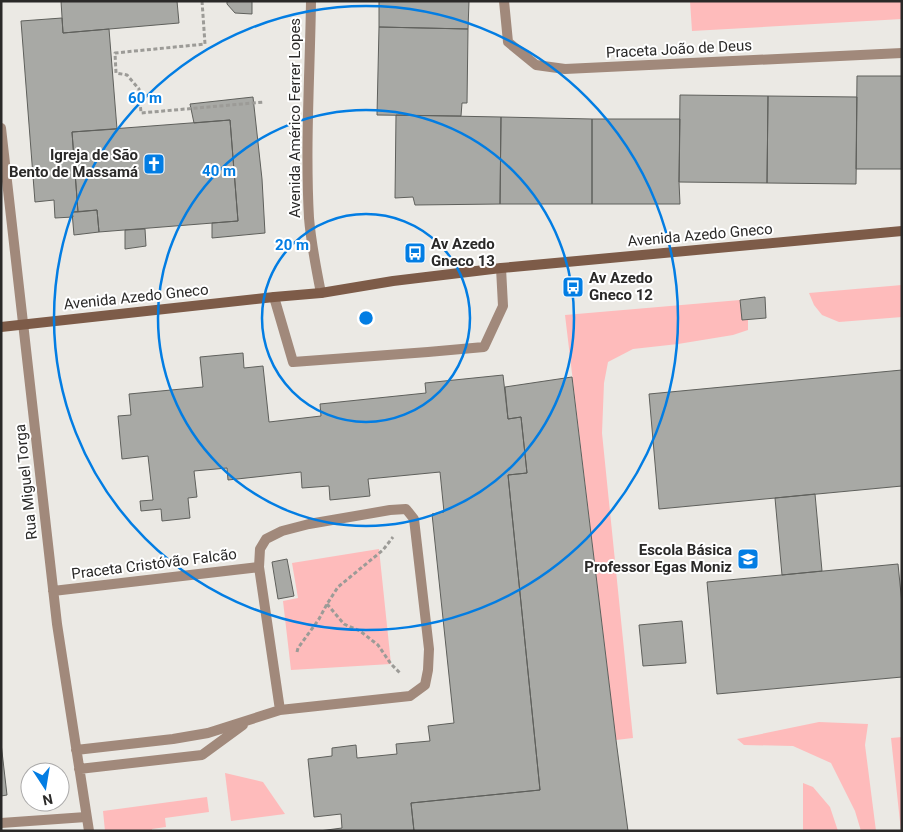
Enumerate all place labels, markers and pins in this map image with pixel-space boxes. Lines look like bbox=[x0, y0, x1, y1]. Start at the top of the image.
place label: Igreja de São Bento de Massamá bbox=[9, 146, 138, 181]
church icon: Igreja de São Bento de Massamá bbox=[142, 152, 166, 176]
place label: Av Azedo Gneco 13 bbox=[431, 235, 495, 270]
bus stop icon: Av Azedo Gneco 13 bbox=[403, 241, 427, 265]
place label: Av Azedo Gneco 12 bbox=[589, 269, 653, 304]
bus stop icon: Av Azedo Gneco 12 bbox=[561, 275, 585, 299]
centre of rings bbox=[357, 309, 375, 327]
place label: Escola Básica Professor Egas Moniz bbox=[584, 541, 732, 576]
school or university icon: Escola Básica Professor Egas Moniz bbox=[736, 547, 760, 571]

